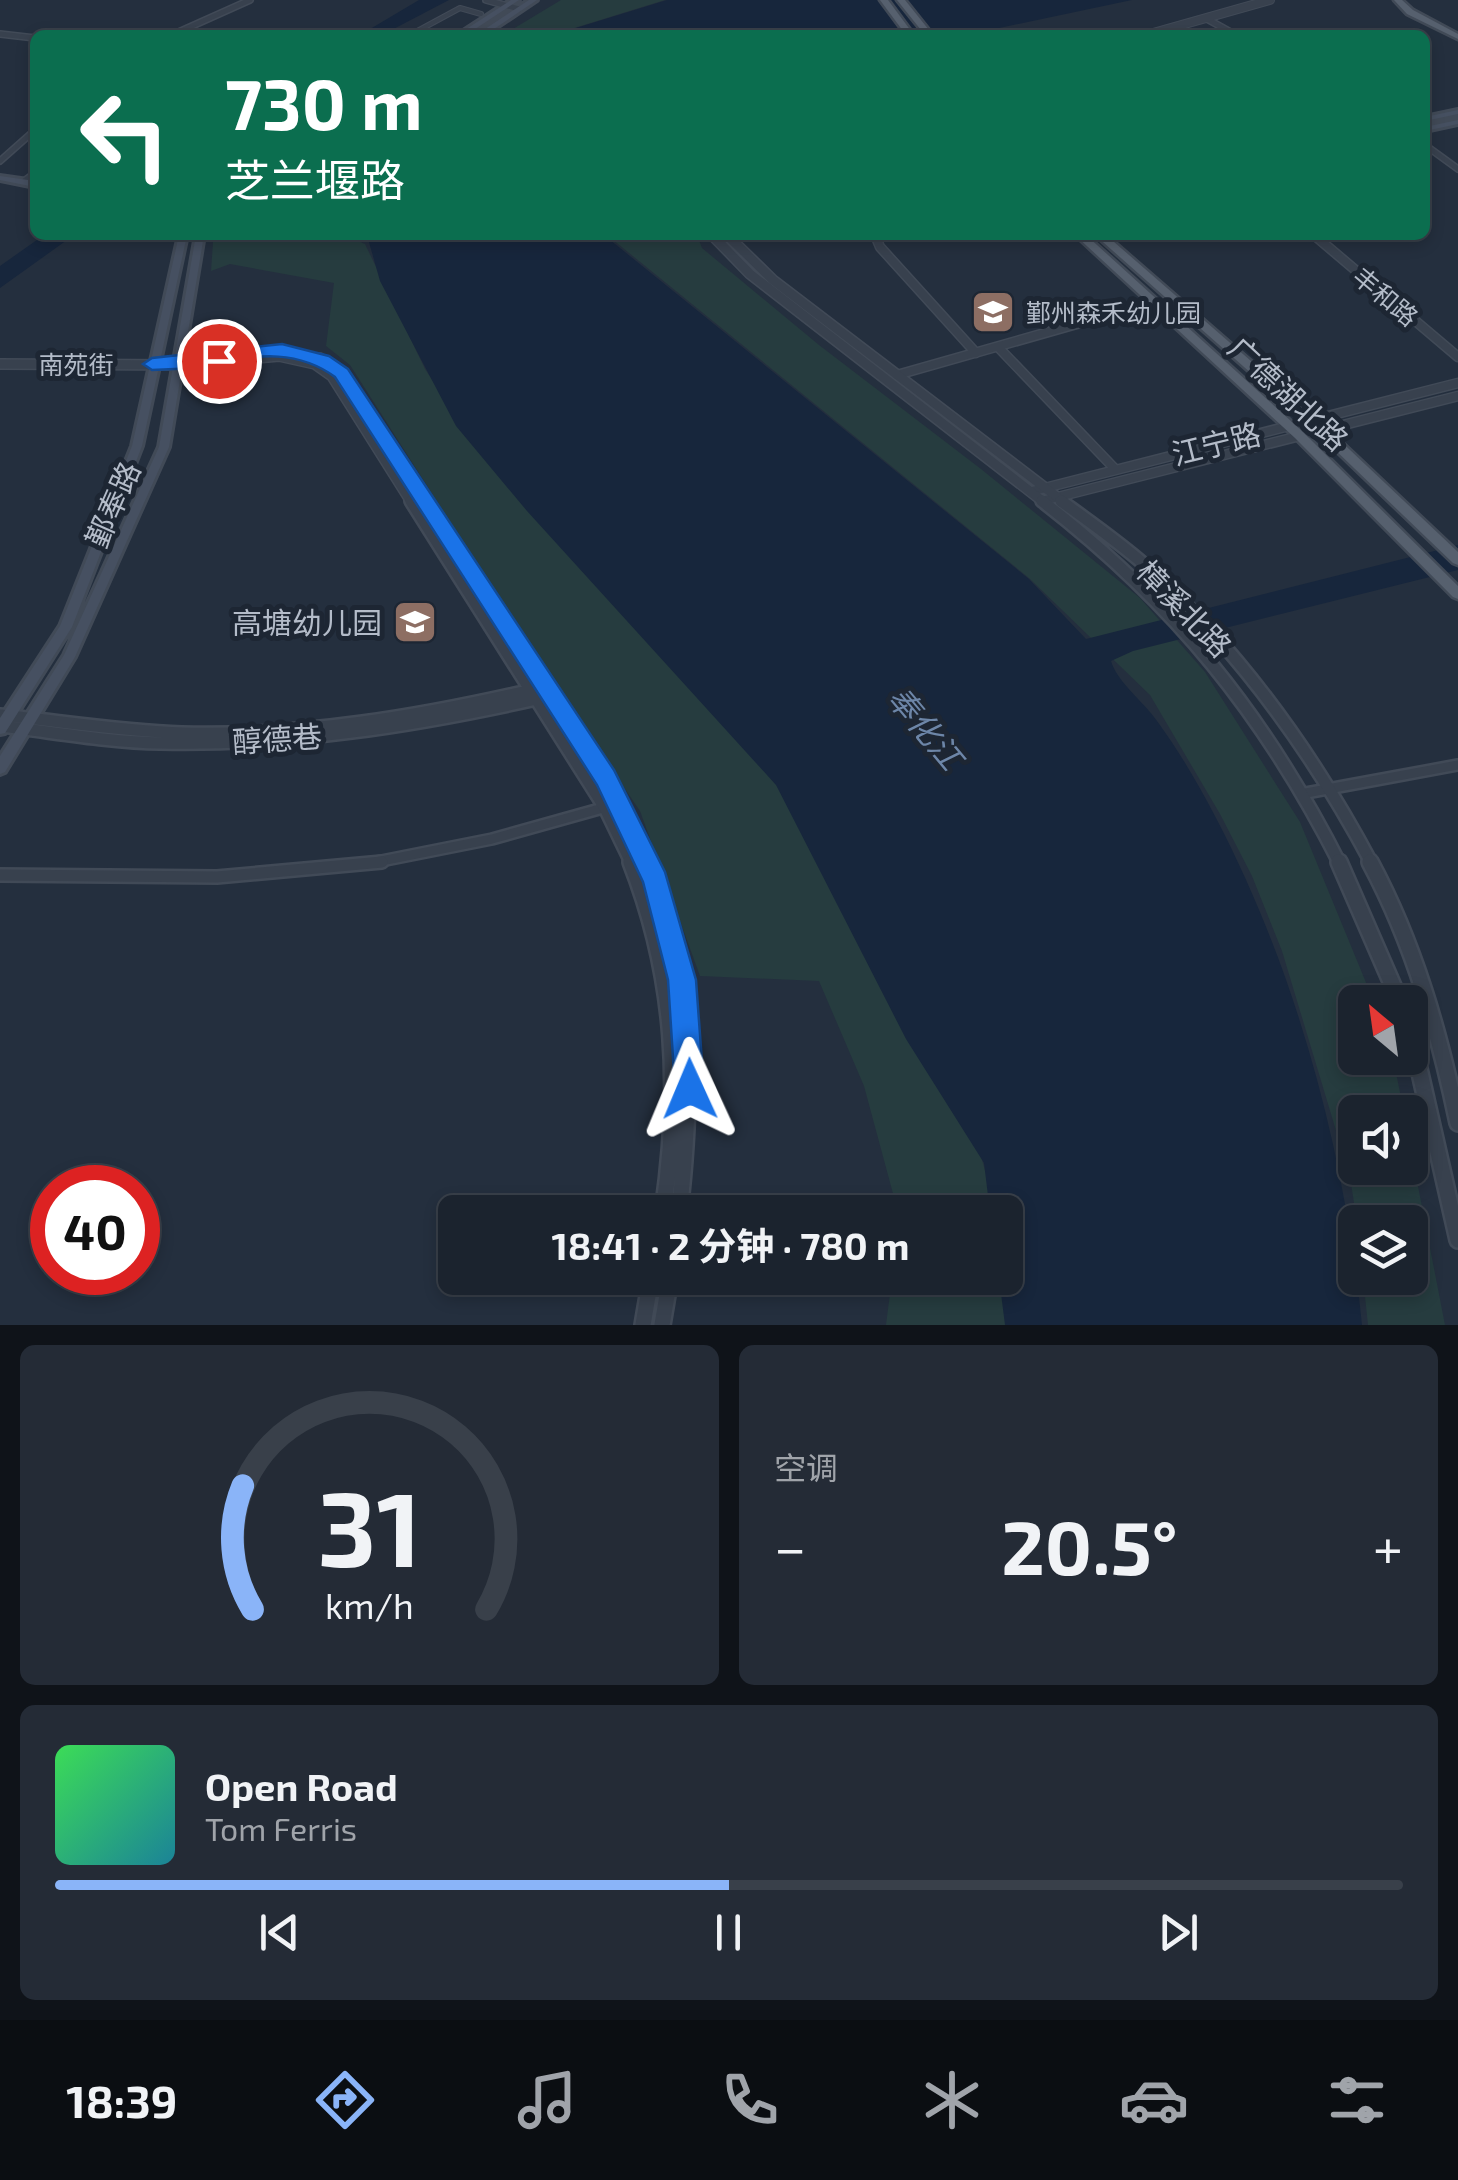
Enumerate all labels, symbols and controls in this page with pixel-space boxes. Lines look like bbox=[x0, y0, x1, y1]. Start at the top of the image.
text: 730 m bbox=[225, 60, 423, 144]
icon: left bbox=[60, 70, 190, 200]
text: 芝兰堰路 bbox=[225, 152, 405, 206]
street label: 丰和路 bbox=[1348, 260, 1424, 332]
school or university icon: 鄞州森禾幼儿园 bbox=[970, 289, 1016, 335]
place label: 鄞州森禾幼儿园 bbox=[1026, 297, 1201, 327]
pin bbox=[177, 319, 262, 404]
street label: 广德湖北路 bbox=[1222, 329, 1356, 457]
icon: arrive bbox=[192, 334, 247, 389]
street label: 南苑街 bbox=[38, 349, 114, 379]
street label: 江宁路 bbox=[1168, 415, 1264, 471]
street label: 鄞奉路 bbox=[77, 456, 147, 552]
street label: 樟溪北路 bbox=[1130, 552, 1240, 664]
school or university icon: 高塘幼儿园 bbox=[392, 599, 438, 645]
place label: 高塘幼儿园 bbox=[232, 604, 382, 640]
water label: 奉化江 bbox=[881, 678, 973, 778]
street label: 醇德巷 bbox=[231, 717, 323, 759]
north arrow bbox=[1338, 985, 1428, 1075]
map controls bbox=[1338, 985, 1428, 1295]
position arrow bbox=[638, 1037, 742, 1141]
button: sound bbox=[1338, 1095, 1428, 1185]
speed limit sign: 40 bbox=[30, 1165, 160, 1295]
button: layers bbox=[1338, 1205, 1428, 1295]
text: 18:41 · 2 分钟 · 780 m bbox=[551, 1222, 910, 1268]
text: 空调 bbox=[774, 1448, 838, 1486]
text: 31 bbox=[318, 1463, 421, 1588]
text: 20.5° bbox=[1001, 1500, 1178, 1590]
text: − bbox=[774, 1513, 806, 1579]
text: + bbox=[1373, 1513, 1403, 1579]
text: km/h bbox=[325, 1583, 414, 1626]
text: Open Road bbox=[205, 1763, 398, 1809]
text: Tom Ferris bbox=[205, 1809, 357, 1847]
icon: previous bbox=[252, 1905, 307, 1960]
icon: pause bbox=[701, 1905, 756, 1960]
icon: next bbox=[1151, 1905, 1206, 1960]
icon: directions bbox=[310, 2065, 380, 2135]
icon: music bbox=[512, 2065, 582, 2135]
icon: phone bbox=[715, 2065, 785, 2135]
icon: climate bbox=[917, 2065, 987, 2135]
icon: car bbox=[1119, 2065, 1189, 2135]
icon: filters bbox=[1322, 2065, 1392, 2135]
text: 18:39 bbox=[66, 2073, 177, 2127]

